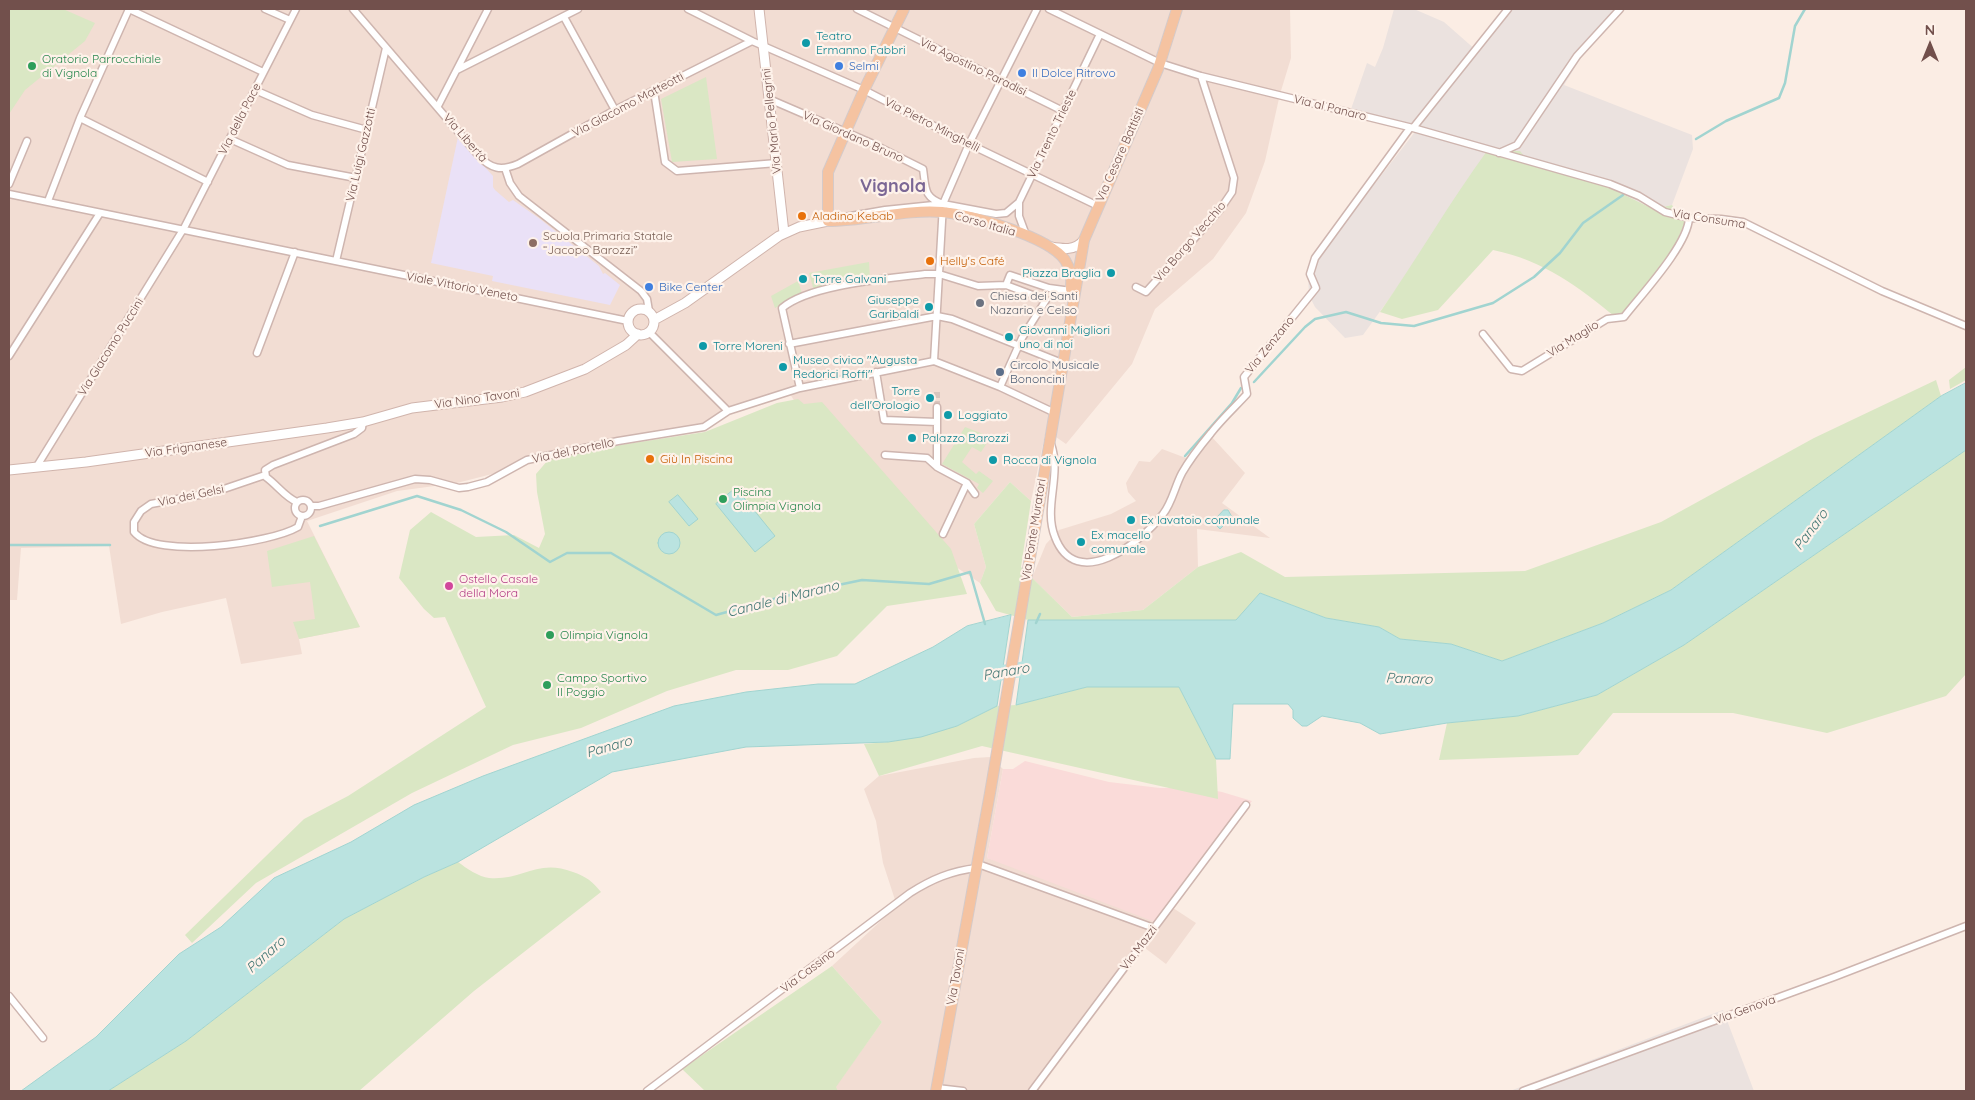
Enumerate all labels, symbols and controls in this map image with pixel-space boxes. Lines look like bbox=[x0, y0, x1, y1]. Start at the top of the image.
north arrow bbox=[1905, 20, 1955, 70]
text: N bbox=[1925, 21, 1935, 39]
place label: Teatro Ermanno Fabbri bbox=[816, 29, 906, 57]
street label: Via Agostino Paradisi bbox=[917, 35, 1029, 99]
marker: Teatro Ermanno Fabbri bbox=[800, 37, 812, 49]
place label: Oratorio Parrocchiale di Vignola bbox=[42, 52, 161, 80]
place label: Selmi bbox=[849, 59, 879, 73]
marker: Oratorio Parrocchiale di Vignola bbox=[26, 60, 38, 72]
marker: Selmi bbox=[833, 60, 845, 72]
place label: Il Dolce Ritrovo bbox=[1032, 66, 1116, 80]
street label: Via Mario Pellegrini bbox=[759, 67, 785, 175]
marker: Il Dolce Ritrovo bbox=[1016, 67, 1028, 79]
street label: Via Giacomo Matteotti bbox=[570, 69, 686, 141]
street label: Via della Pace bbox=[216, 81, 264, 157]
street label: Via Trento Trieste bbox=[1024, 87, 1080, 181]
street label: Via al Panaro bbox=[1292, 92, 1368, 124]
street label: Via Pietro Minghelli bbox=[882, 95, 982, 155]
street label: Via Cesare Battisti bbox=[1093, 106, 1147, 204]
street label: Via Luigi Gazzotti bbox=[343, 107, 379, 203]
street label: Via Giordano Bruno bbox=[800, 108, 906, 166]
street label: Via Libertà bbox=[440, 111, 490, 165]
district label: Vignola bbox=[860, 176, 926, 198]
street label: Via Borgo Vecchio bbox=[1151, 199, 1229, 285]
street label: Via Consuma bbox=[1671, 206, 1747, 232]
street label: Corso Italia bbox=[953, 208, 1017, 240]
place label: Aladino Kebab bbox=[812, 209, 894, 223]
marker: Aladino Kebab bbox=[796, 210, 808, 222]
place label: Scuola Primaria Statale “Jacopo Barozzi” bbox=[543, 229, 672, 257]
marker: Scuola Primaria Statale “Jacopo Barozzi” bbox=[527, 237, 539, 249]
place label: Helly's Café bbox=[940, 254, 1005, 268]
marker: Helly's Café bbox=[924, 255, 936, 267]
place label: Piazza Braglia bbox=[1022, 266, 1101, 280]
marker: Piazza Braglia bbox=[1105, 267, 1117, 279]
street label: Viale Vittorio Veneto bbox=[405, 269, 519, 305]
place label: Torre Galvani bbox=[813, 272, 886, 286]
marker: Torre Galvani bbox=[797, 273, 809, 285]
place label: Bike Center bbox=[659, 280, 723, 294]
marker: Bike Center bbox=[643, 281, 655, 293]
place label: Chiesa dei Santi Nazario e Celso bbox=[990, 289, 1078, 317]
place label: Giuseppe Garibaldi bbox=[868, 293, 919, 321]
street label: Via Giacomo Puccini bbox=[75, 295, 147, 399]
marker: Chiesa dei Santi Nazario e Celso bbox=[974, 297, 986, 309]
marker: Giuseppe Garibaldi bbox=[923, 301, 935, 313]
street label: Via Zenzano bbox=[1242, 313, 1298, 377]
street label: Via Maglio bbox=[1544, 317, 1602, 361]
place label: Giovanni Migliori uno di noi bbox=[1019, 323, 1110, 351]
marker: Giovanni Migliori uno di noi bbox=[1003, 331, 1015, 343]
place label: Torre Moreni bbox=[713, 339, 783, 353]
marker: Torre Moreni bbox=[697, 340, 709, 352]
place label: Museo civico "Augusta Redorici Roffi" bbox=[793, 353, 917, 381]
place label: Circolo Musicale Bononcini bbox=[1010, 358, 1099, 386]
marker: Museo civico "Augusta Redorici Roffi" bbox=[777, 361, 789, 373]
marker: Circolo Musicale Bononcini bbox=[994, 366, 1006, 378]
place label: Torre dell'Orologio bbox=[850, 384, 920, 412]
street label: Via Nino Tavoni bbox=[433, 386, 521, 412]
marker: Torre dell'Orologio bbox=[924, 392, 936, 404]
place label: Loggiato bbox=[958, 408, 1008, 422]
marker: Loggiato bbox=[942, 409, 954, 421]
place label: Palazzo Barozzi bbox=[922, 431, 1009, 445]
marker: Palazzo Barozzi bbox=[906, 432, 918, 444]
street label: Via Frignanese bbox=[144, 435, 228, 461]
street label: Via del Portello bbox=[531, 435, 615, 467]
place label: Giù In Piscina bbox=[660, 452, 733, 466]
marker: Giù In Piscina bbox=[644, 453, 656, 465]
place label: Rocca di Vignola bbox=[1003, 453, 1097, 467]
marker: Rocca di Vignola bbox=[987, 454, 999, 466]
street label: Via Ponte Muratori bbox=[1019, 478, 1049, 582]
street label: Via dei Gelsi bbox=[157, 482, 225, 510]
place label: Piscina Olimpia Vignola bbox=[733, 485, 821, 513]
marker: Piscina Olimpia Vignola bbox=[717, 493, 729, 505]
water label: Panaro bbox=[1790, 506, 1832, 554]
place label: Ex lavatoio comunale bbox=[1141, 513, 1260, 527]
marker: Ex lavatoio comunale bbox=[1125, 514, 1137, 526]
place label: Ex macello comunale bbox=[1091, 528, 1151, 556]
marker: Ex macello comunale bbox=[1075, 536, 1087, 548]
place label: Ostello Casale della Mora bbox=[459, 572, 538, 600]
water label: Canale di Marano bbox=[725, 577, 841, 621]
marker: Ostello Casale della Mora bbox=[443, 580, 455, 592]
place label: Olimpia Vignola bbox=[560, 628, 648, 642]
marker: Olimpia Vignola bbox=[544, 629, 556, 641]
water label: Panaro bbox=[981, 660, 1031, 684]
water label: Panaro bbox=[1385, 670, 1433, 688]
place label: Campo Sportivo Il Poggio bbox=[557, 671, 647, 699]
marker: Campo Sportivo Il Poggio bbox=[541, 679, 553, 691]
water label: Panaro bbox=[584, 732, 634, 762]
street label: Via Mazzi bbox=[1117, 923, 1161, 973]
water label: Panaro bbox=[243, 933, 289, 977]
street label: Via Cassino bbox=[778, 946, 838, 996]
street label: Via Tavoni bbox=[944, 948, 968, 1006]
street label: Via Genova bbox=[1712, 992, 1778, 1028]

